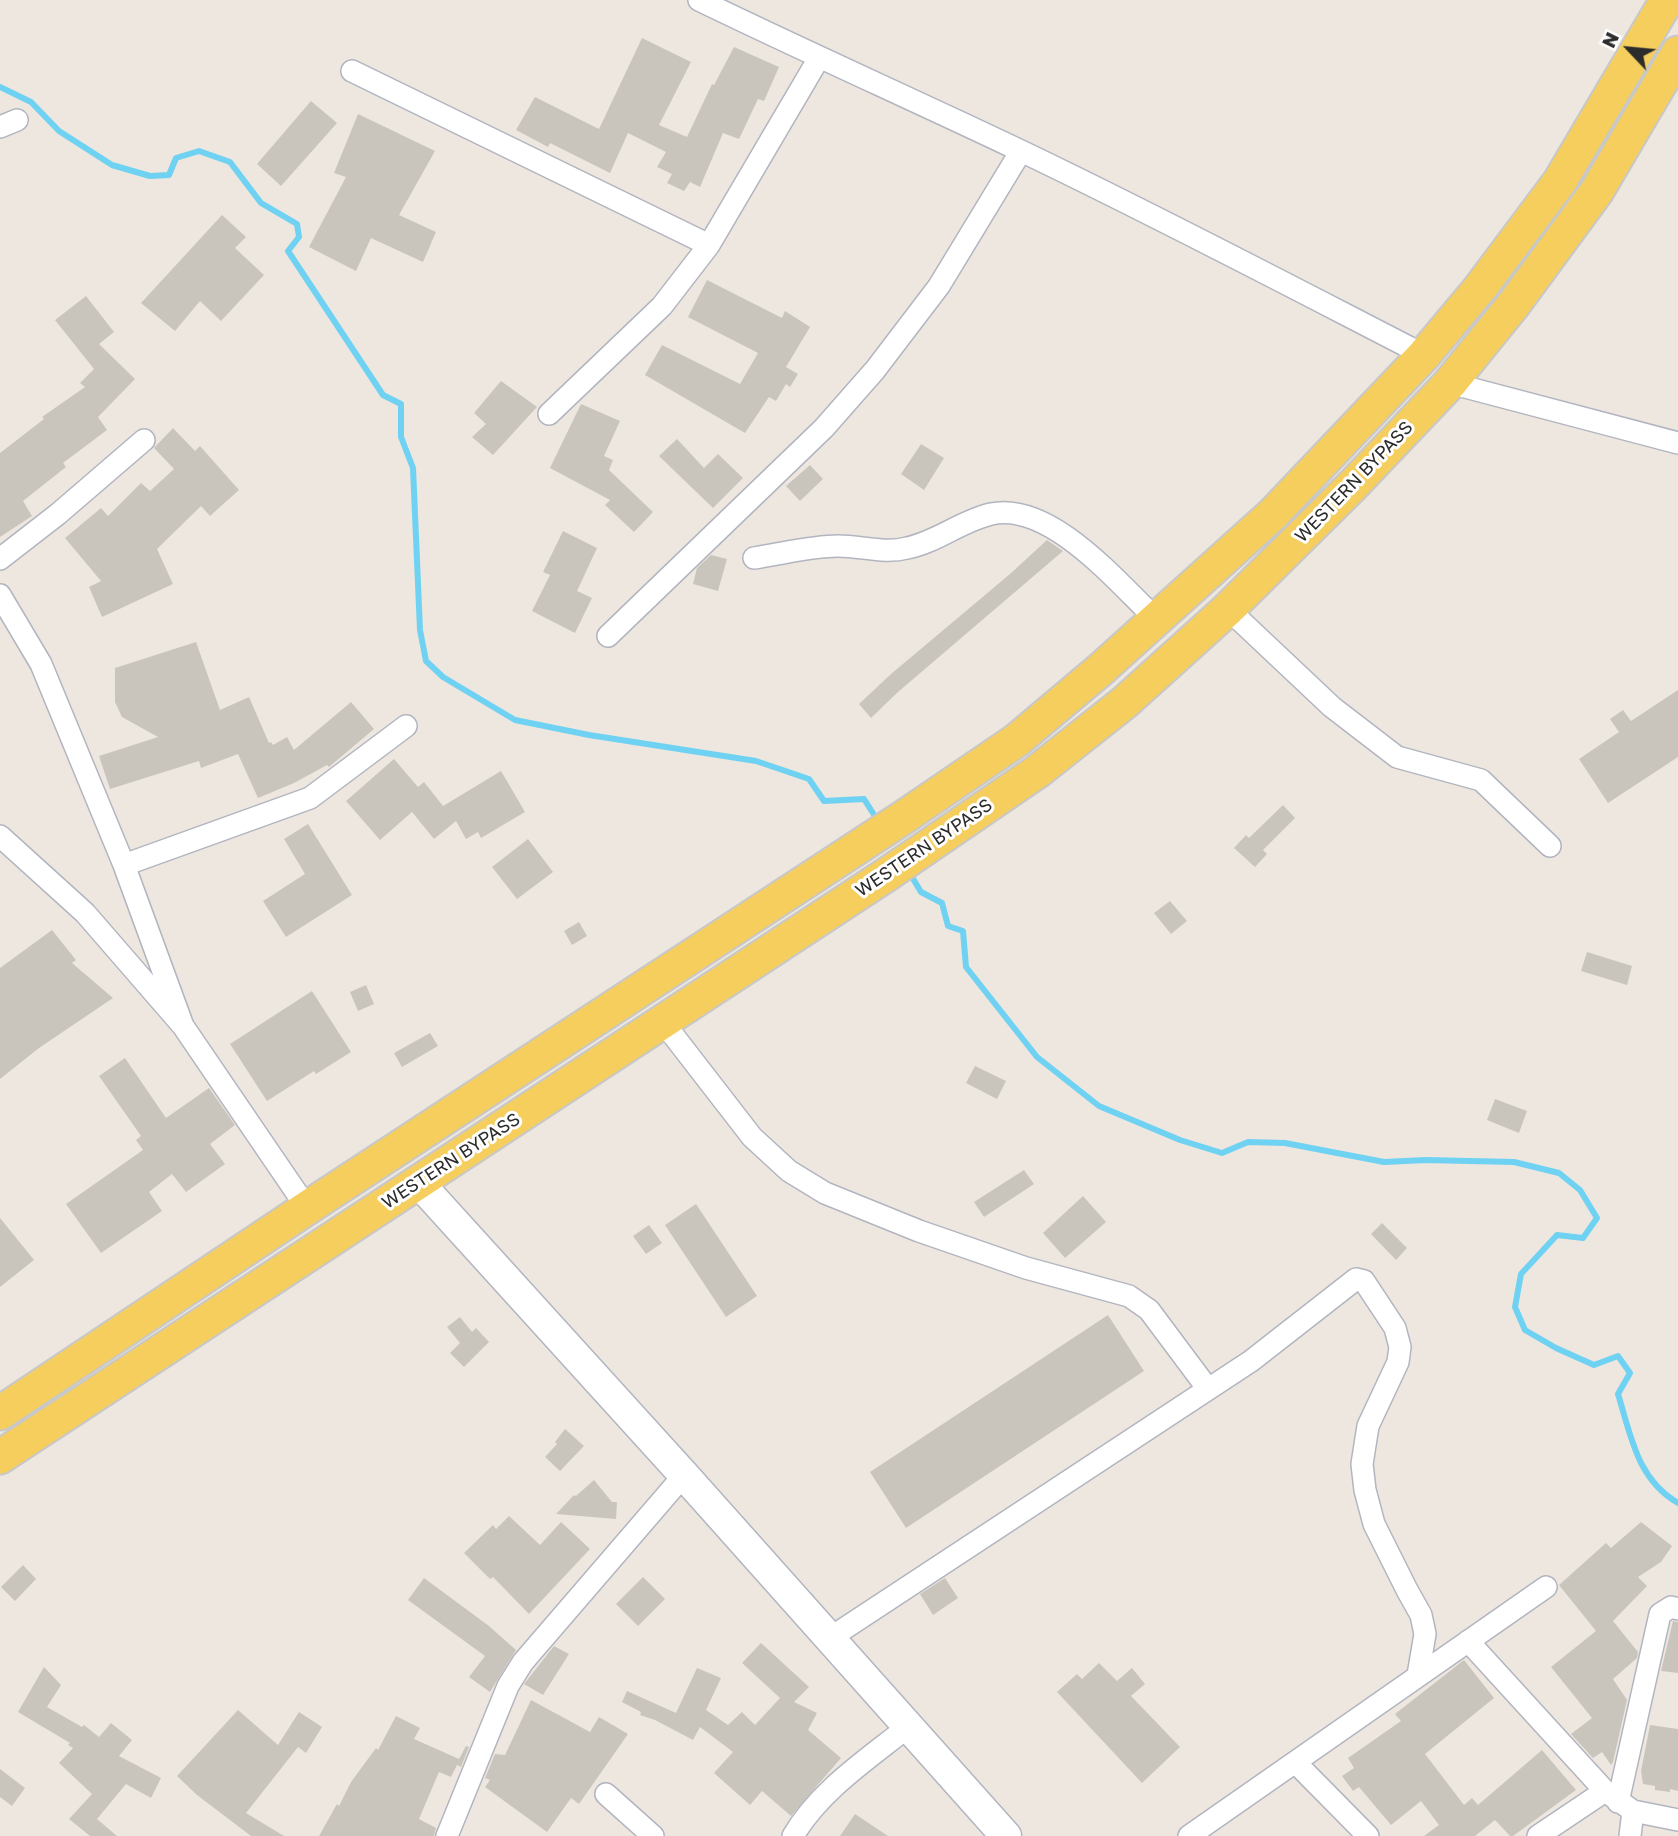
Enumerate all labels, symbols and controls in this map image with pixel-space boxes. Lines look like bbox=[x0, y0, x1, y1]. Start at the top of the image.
north arrow bbox=[1594, 14, 1664, 84]
text: N bbox=[1596, 28, 1623, 51]
street label: WESTERN BYPASS bbox=[1291, 417, 1417, 547]
street label: WESTERN BYPASS bbox=[852, 794, 996, 902]
street label: WESTERN BYPASS bbox=[378, 1108, 524, 1214]

